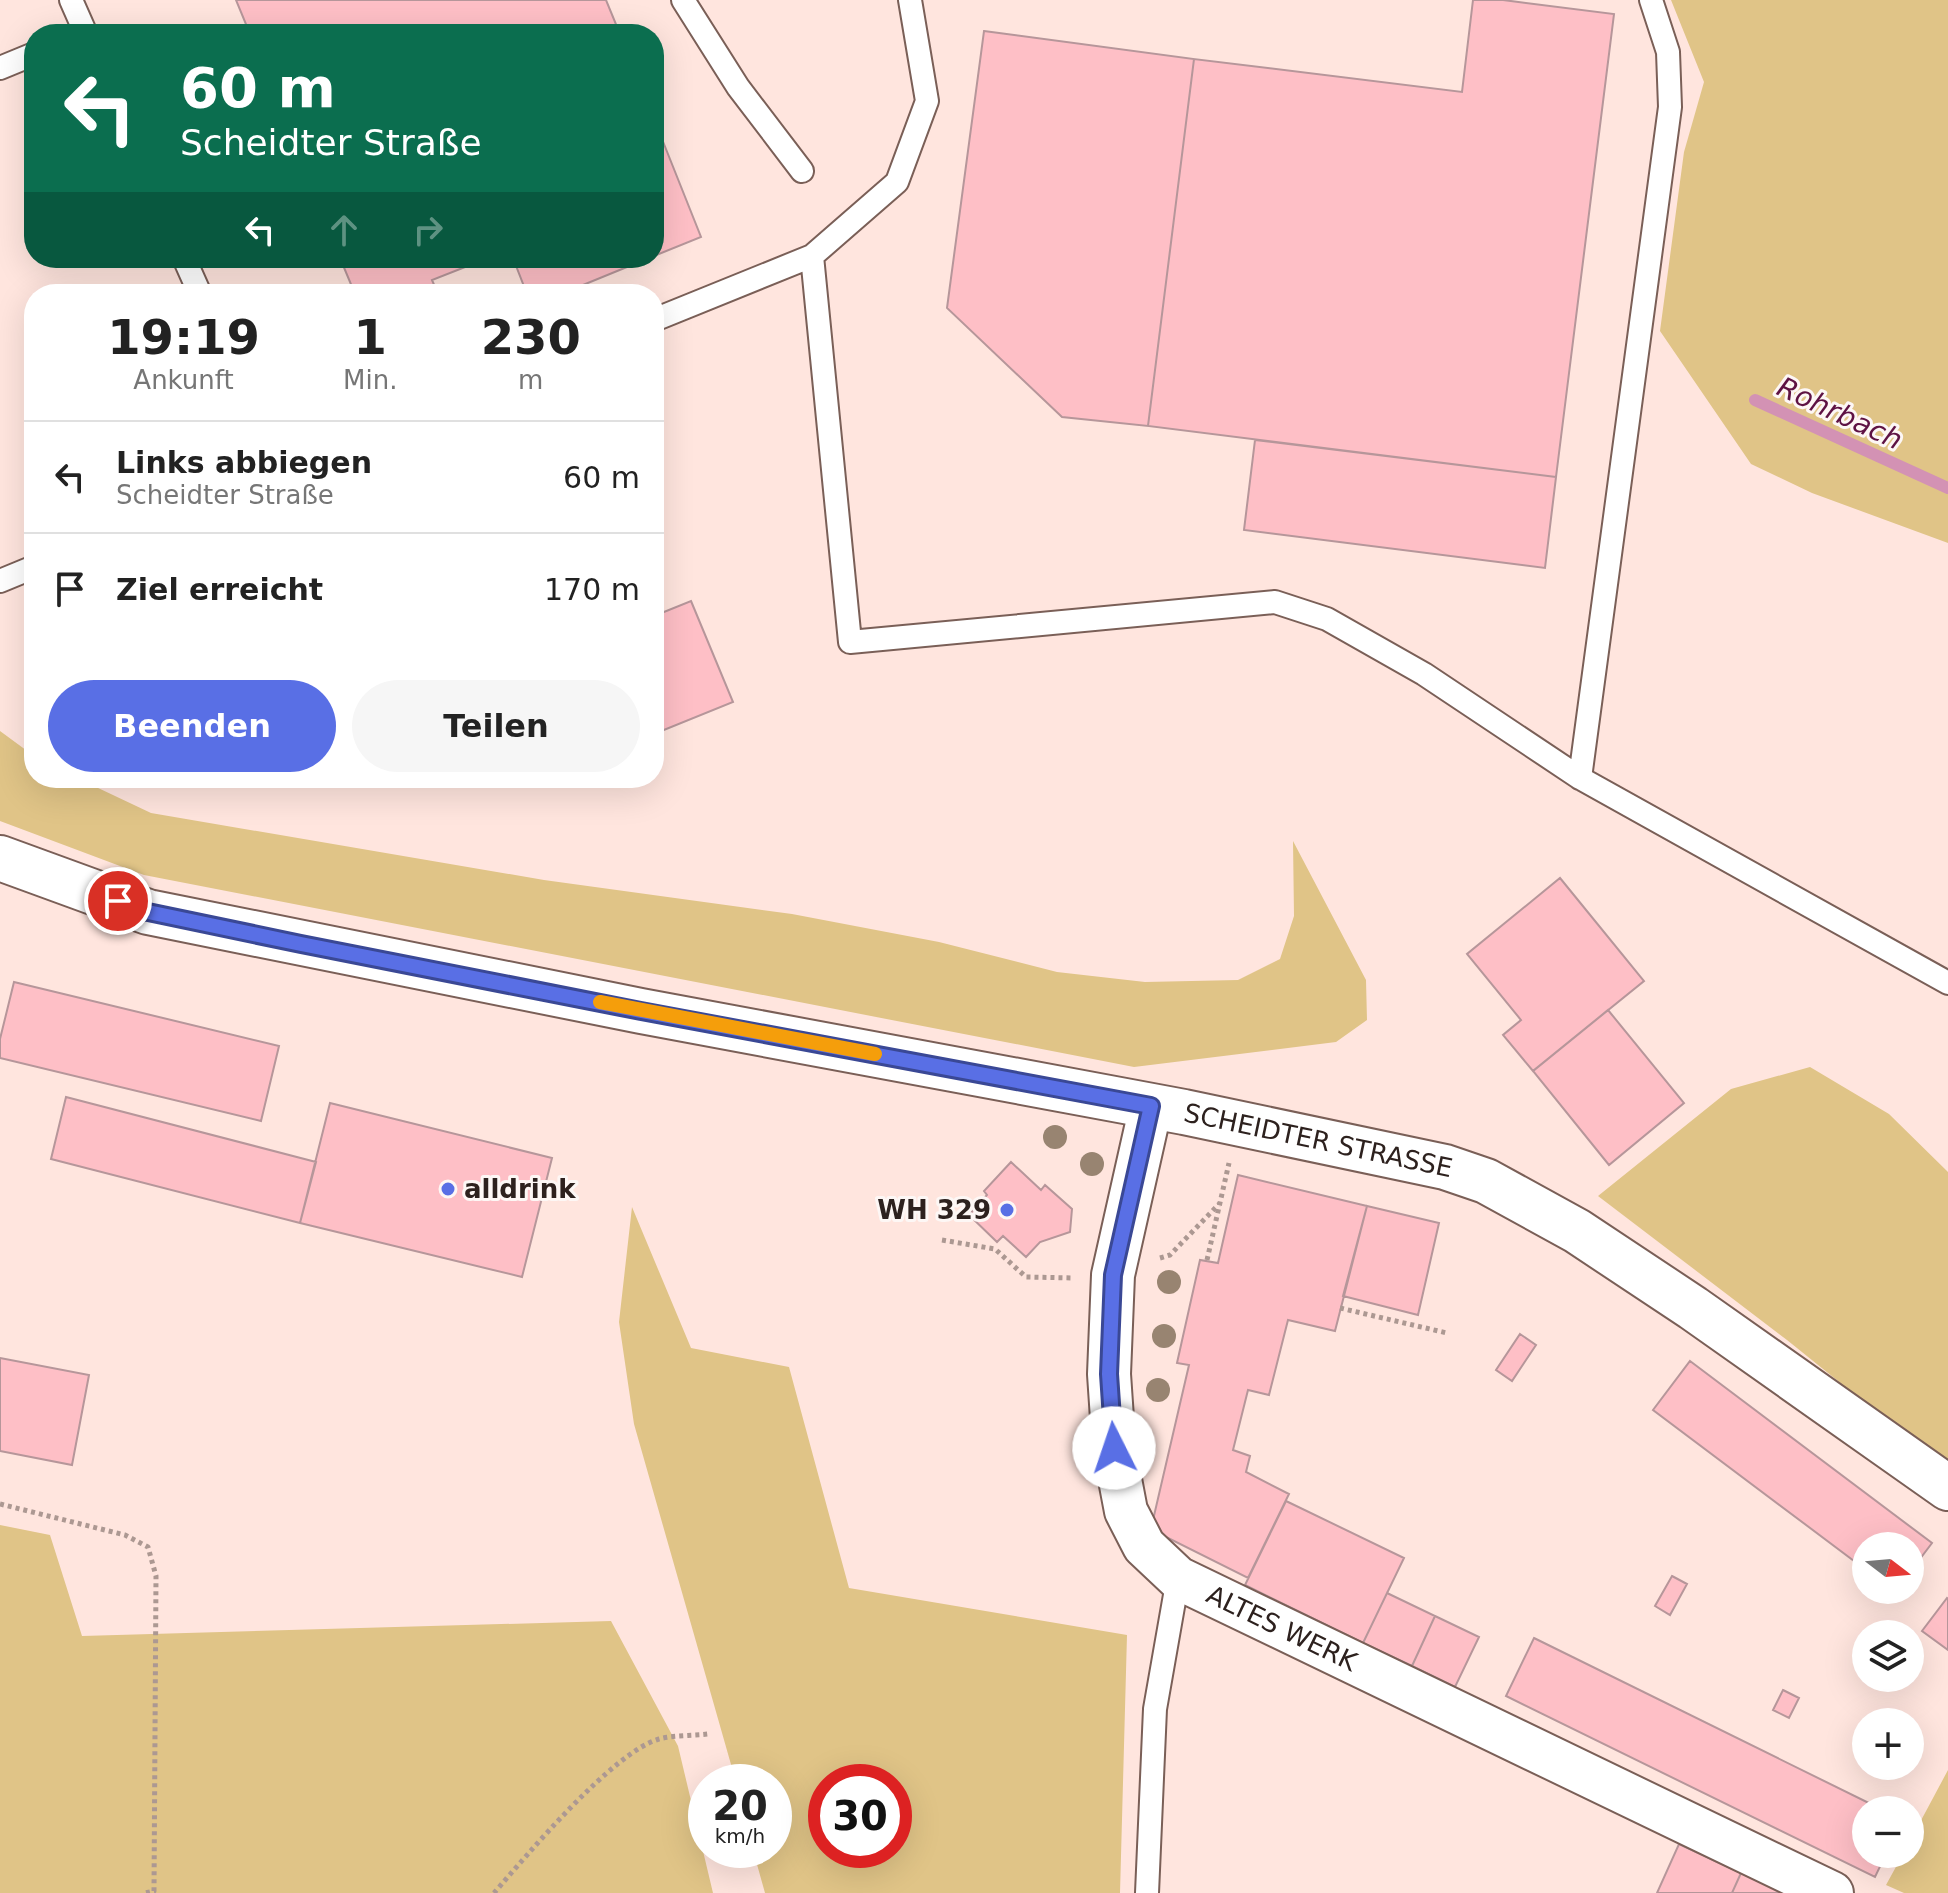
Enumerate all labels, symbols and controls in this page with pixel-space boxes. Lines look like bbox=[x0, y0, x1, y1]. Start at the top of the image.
text: 60 m bbox=[180, 55, 336, 120]
icon: left bbox=[48, 56, 152, 160]
text: Scheidter Straße bbox=[180, 122, 482, 163]
icon: left bbox=[238, 208, 282, 252]
icon: ahead bbox=[322, 208, 366, 252]
icon: right bbox=[406, 208, 450, 252]
text: 19:19 bbox=[107, 309, 260, 365]
text: 1 bbox=[354, 309, 387, 365]
text: 230 bbox=[481, 309, 581, 365]
text: Ankunft bbox=[133, 365, 234, 395]
text: Min. bbox=[343, 365, 397, 395]
text: m bbox=[518, 365, 543, 395]
water label: Rohrbach bbox=[1772, 370, 1907, 457]
text: Links abbiegen bbox=[116, 445, 372, 480]
icon: left bbox=[48, 455, 92, 499]
text: 60 m bbox=[563, 460, 640, 495]
text: Scheidter Straße bbox=[116, 480, 334, 510]
icon: arrive bbox=[48, 567, 92, 611]
text: Ziel erreicht bbox=[116, 572, 323, 607]
text: 170 m bbox=[544, 572, 640, 607]
button: Beenden bbox=[48, 680, 336, 772]
button: Teilen bbox=[352, 680, 640, 772]
pin bbox=[84, 867, 152, 935]
icon: arrive bbox=[96, 879, 140, 923]
street label: SCHEIDTER STRASSE bbox=[1181, 1097, 1455, 1183]
place label: alldrink bbox=[464, 1174, 576, 1204]
marker: alldrink bbox=[439, 1180, 457, 1198]
place label: WH 329 bbox=[877, 1195, 991, 1225]
marker: WH 329 bbox=[998, 1201, 1016, 1219]
position arrow bbox=[1072, 1406, 1156, 1490]
north arrow bbox=[1852, 1532, 1924, 1604]
map controls bbox=[1852, 1532, 1924, 1868]
street label: ALTES WERK bbox=[1202, 1579, 1363, 1677]
button: layers bbox=[1852, 1620, 1924, 1692]
button: + bbox=[1852, 1708, 1924, 1780]
speed limit sign: 30 bbox=[808, 1764, 912, 1868]
text: 20 bbox=[712, 1783, 768, 1829]
button: − bbox=[1852, 1796, 1924, 1868]
text: km/h bbox=[715, 1824, 765, 1848]

